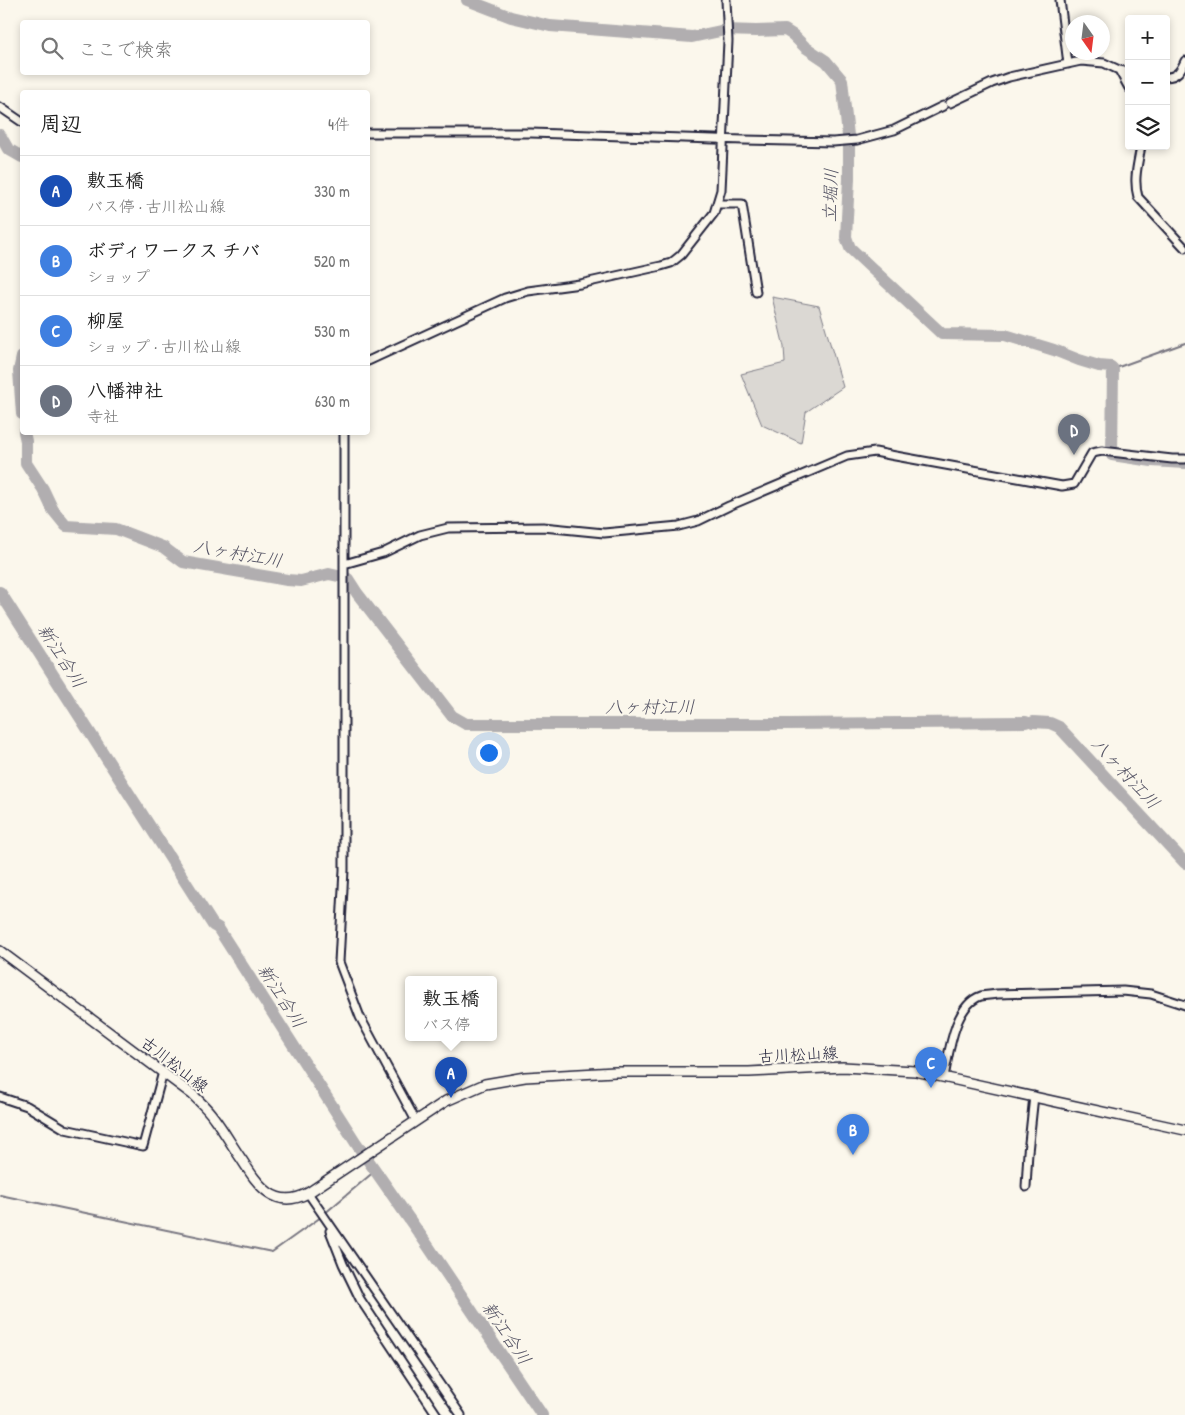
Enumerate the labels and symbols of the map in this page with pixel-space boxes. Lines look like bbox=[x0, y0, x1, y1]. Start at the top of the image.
north arrow bbox=[1065, 15, 1110, 60]
water label: 立堀川 bbox=[817, 168, 843, 222]
pin: D bbox=[1058, 414, 1090, 455]
water label: 八ヶ村江川 bbox=[192, 533, 284, 573]
water label: 新江合川 bbox=[32, 619, 92, 693]
water label: 八ヶ村江川 bbox=[605, 694, 695, 719]
water label: 八ヶ村江川 bbox=[1086, 732, 1166, 814]
your location bbox=[476, 740, 502, 766]
water label: 新江合川 bbox=[252, 959, 312, 1033]
street label: 古川松山線 bbox=[137, 1031, 213, 1097]
street label: 古川松山線 bbox=[757, 1041, 839, 1067]
pin: C bbox=[915, 1047, 947, 1088]
pin: A bbox=[435, 1057, 467, 1098]
pin: B bbox=[837, 1114, 869, 1155]
water label: 新江合川 bbox=[477, 1296, 537, 1370]

